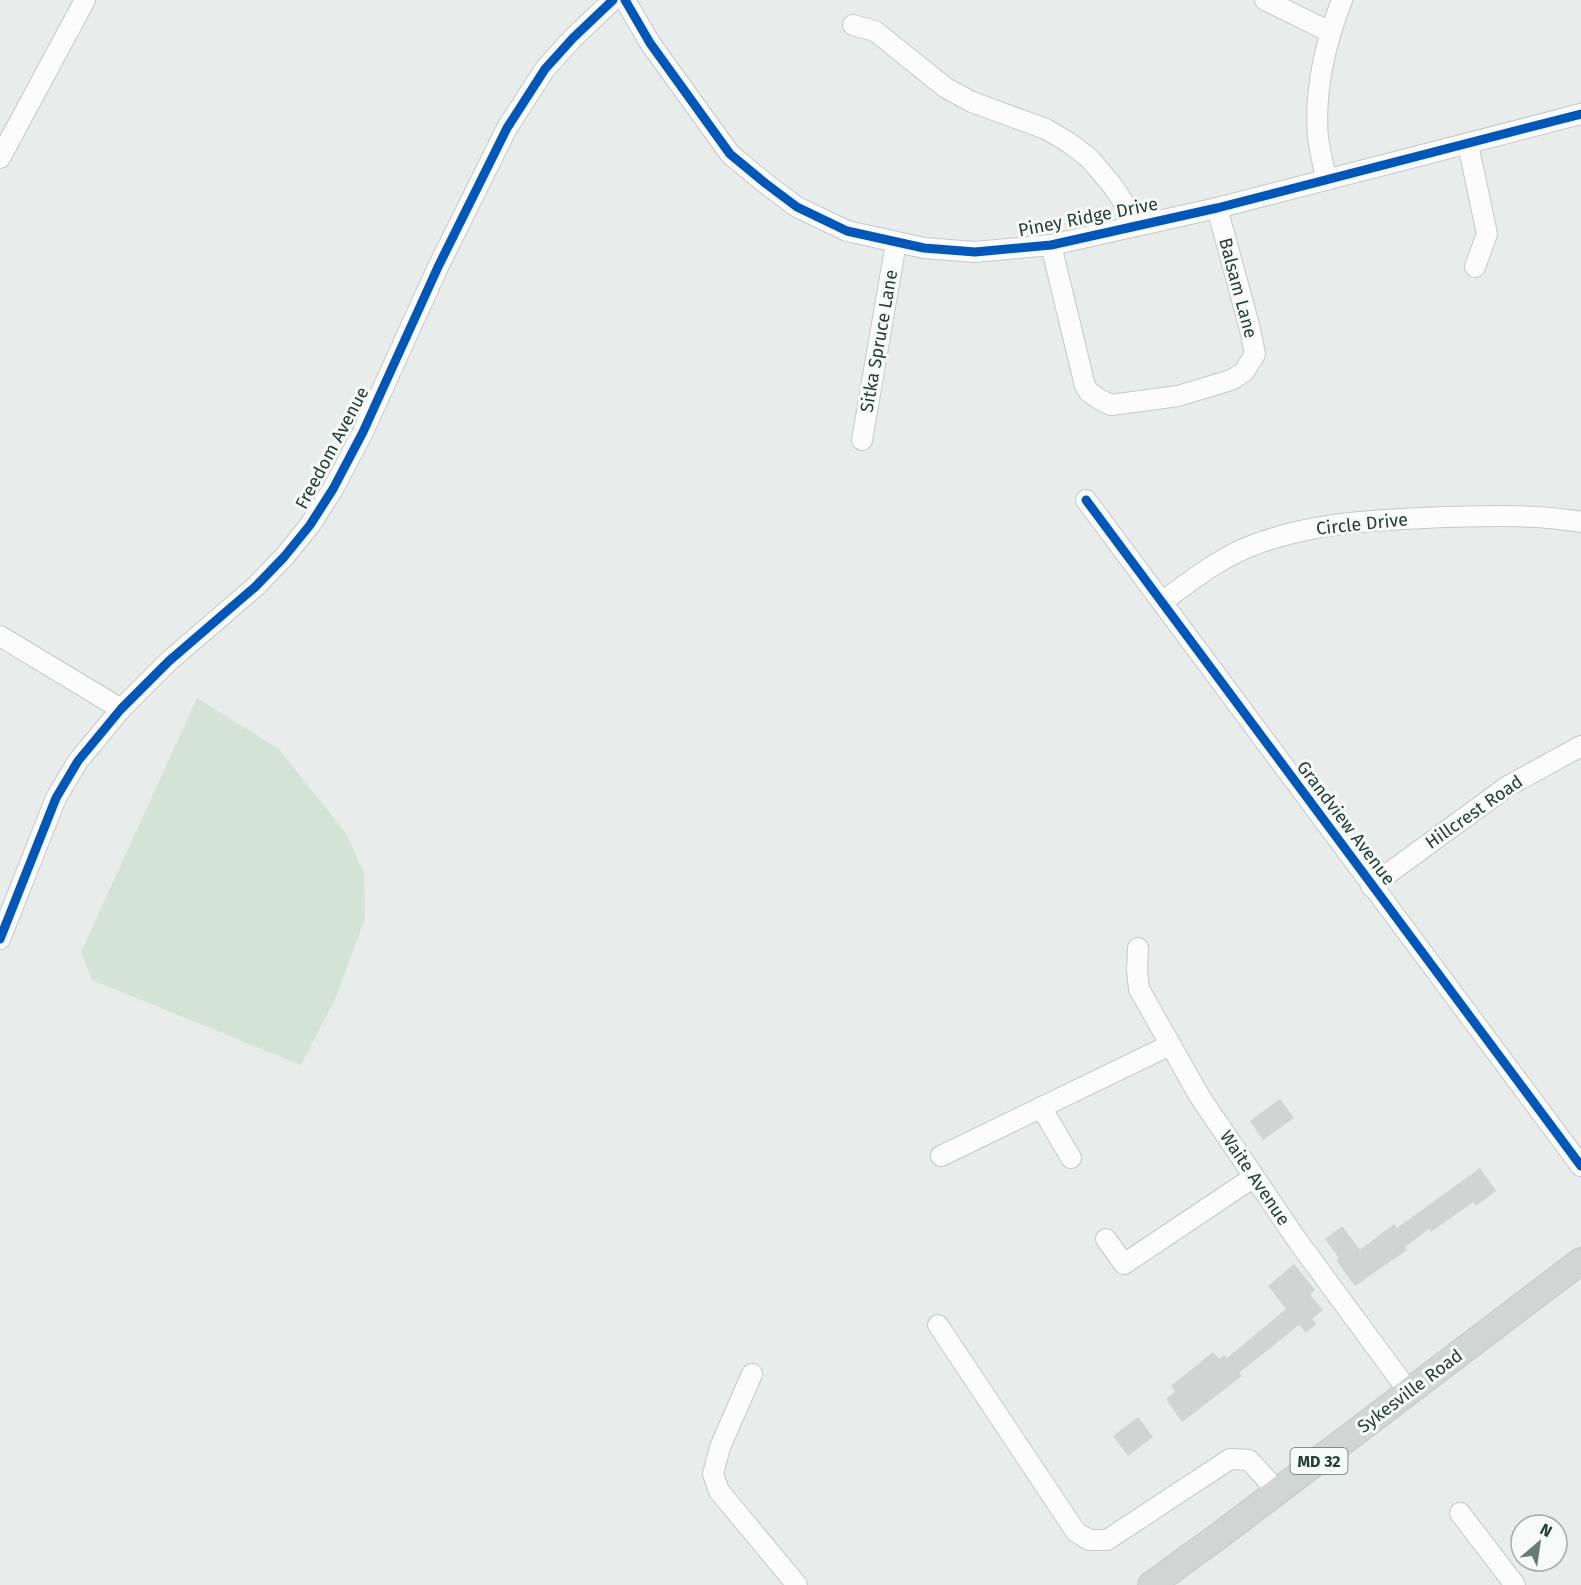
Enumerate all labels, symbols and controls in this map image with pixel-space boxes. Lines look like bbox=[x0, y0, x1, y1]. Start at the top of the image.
street label: Piney Ridge Drive bbox=[1016, 193, 1160, 241]
street label: Balsam Lane bbox=[1214, 235, 1262, 341]
street label: Sitka Spruce Lane bbox=[856, 268, 902, 414]
street label: Freedom Avenue bbox=[290, 383, 374, 513]
street label: Circle Drive bbox=[1315, 508, 1409, 540]
street label: Grandview Avenue bbox=[1292, 757, 1400, 889]
street label: Hillcrest Road bbox=[1421, 770, 1527, 854]
street label: Waite Avenue bbox=[1215, 1126, 1295, 1230]
street label: Sykesville Road bbox=[1353, 1344, 1467, 1438]
road number: MD 32 bbox=[1290, 1448, 1348, 1474]
north arrow bbox=[1509, 1513, 1569, 1573]
text: N bbox=[1537, 1519, 1555, 1541]

